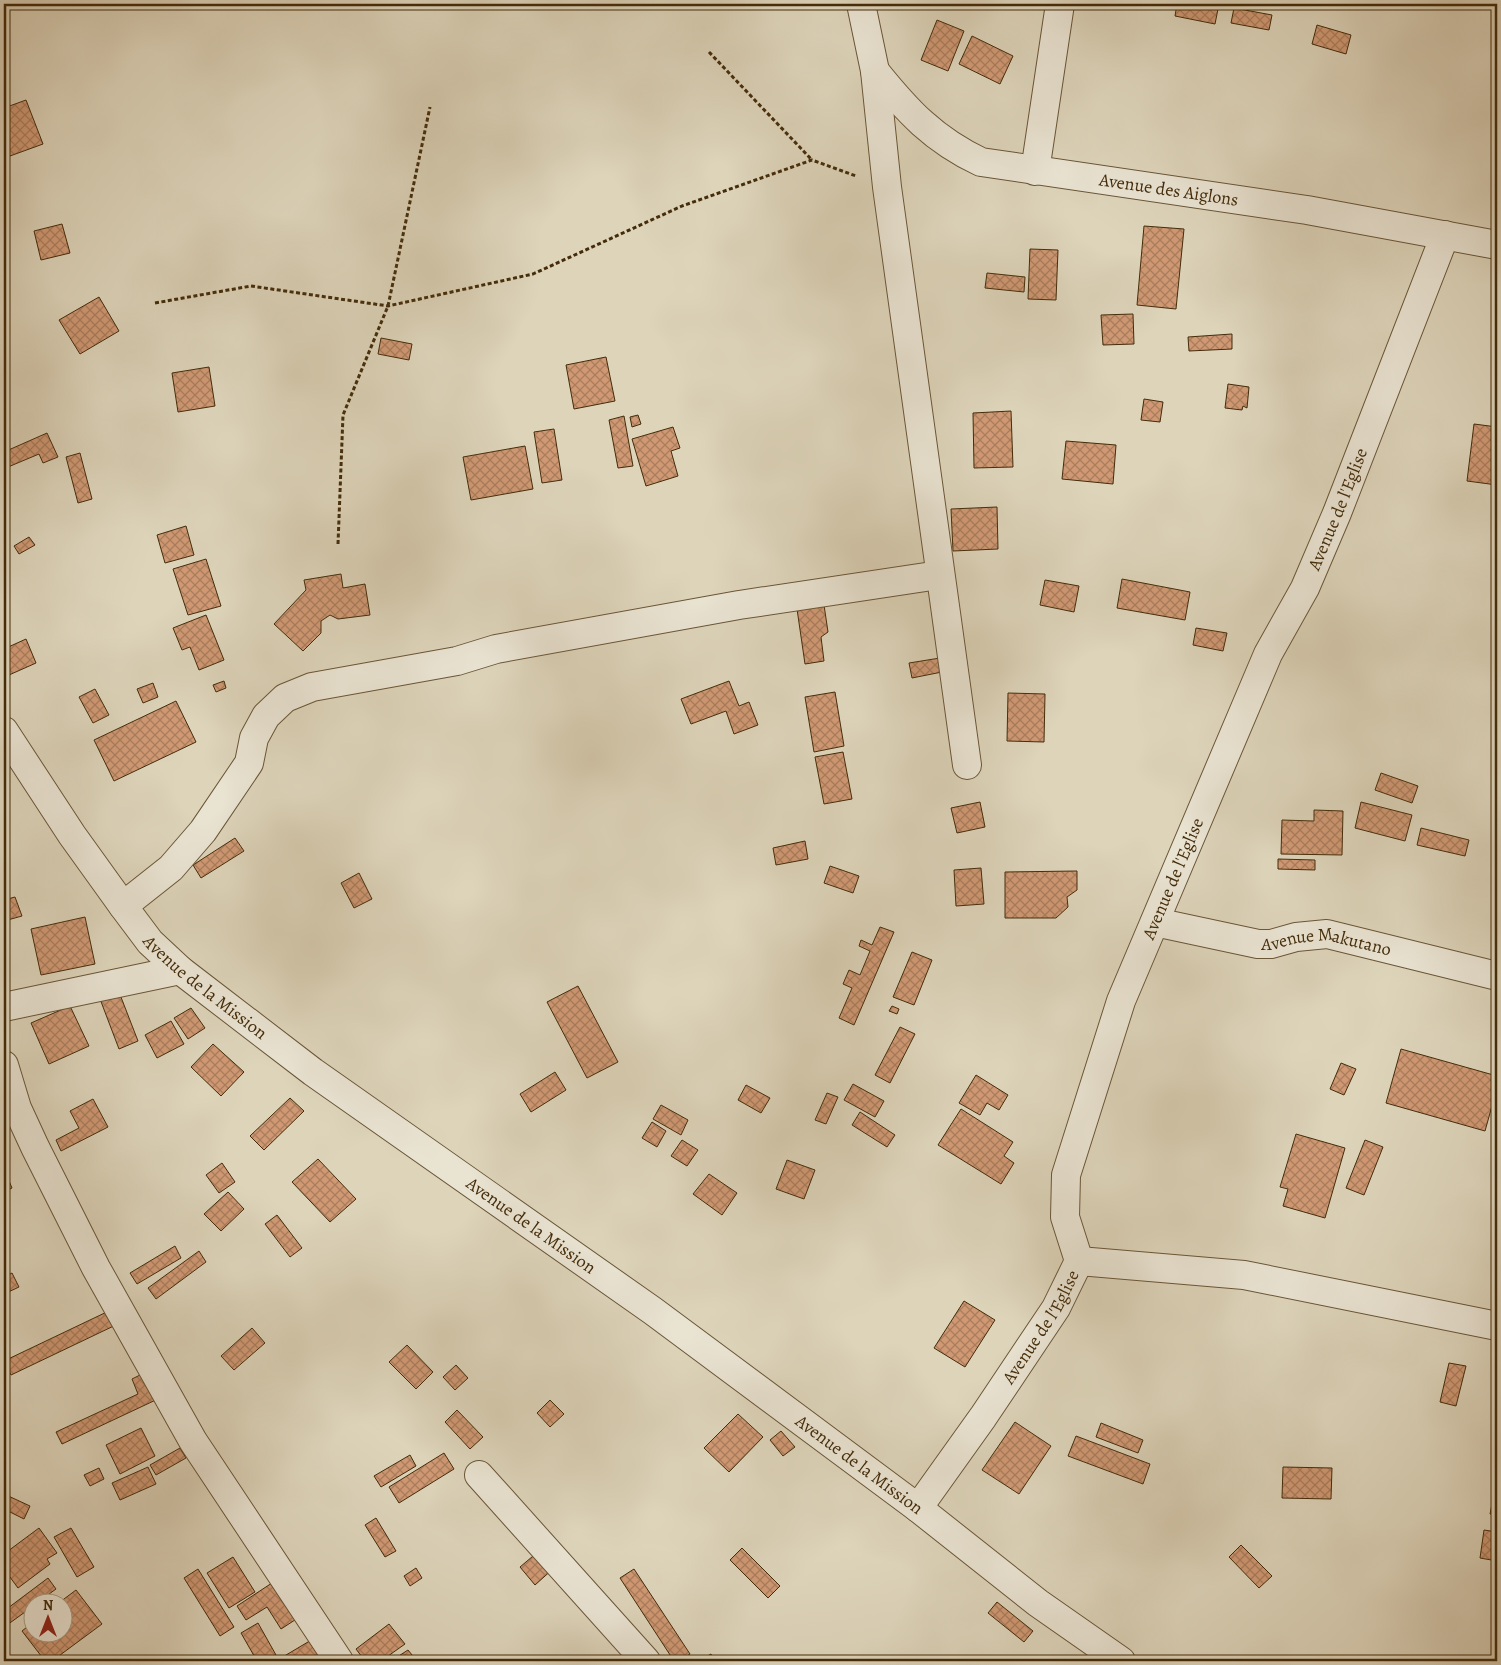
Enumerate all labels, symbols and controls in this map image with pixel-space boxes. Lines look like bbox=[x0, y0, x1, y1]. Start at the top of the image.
street label: Avenue des Aiglons bbox=[1097, 167, 1240, 212]
street label: Avenue de l'Eglise bbox=[1302, 444, 1373, 575]
street label: Avenue de l'Eglise bbox=[1136, 814, 1209, 944]
street label: Avenue Makutano bbox=[1260, 922, 1394, 961]
street label: Avenue de la Mission bbox=[137, 930, 272, 1045]
street label: Avenue de la Mission bbox=[461, 1171, 601, 1279]
street label: Avenue de l'Eglise bbox=[996, 1266, 1085, 1389]
street label: Avenue de la Mission bbox=[790, 1408, 928, 1520]
north arrow bbox=[22, 1592, 72, 1642]
text: N bbox=[43, 1596, 53, 1615]

